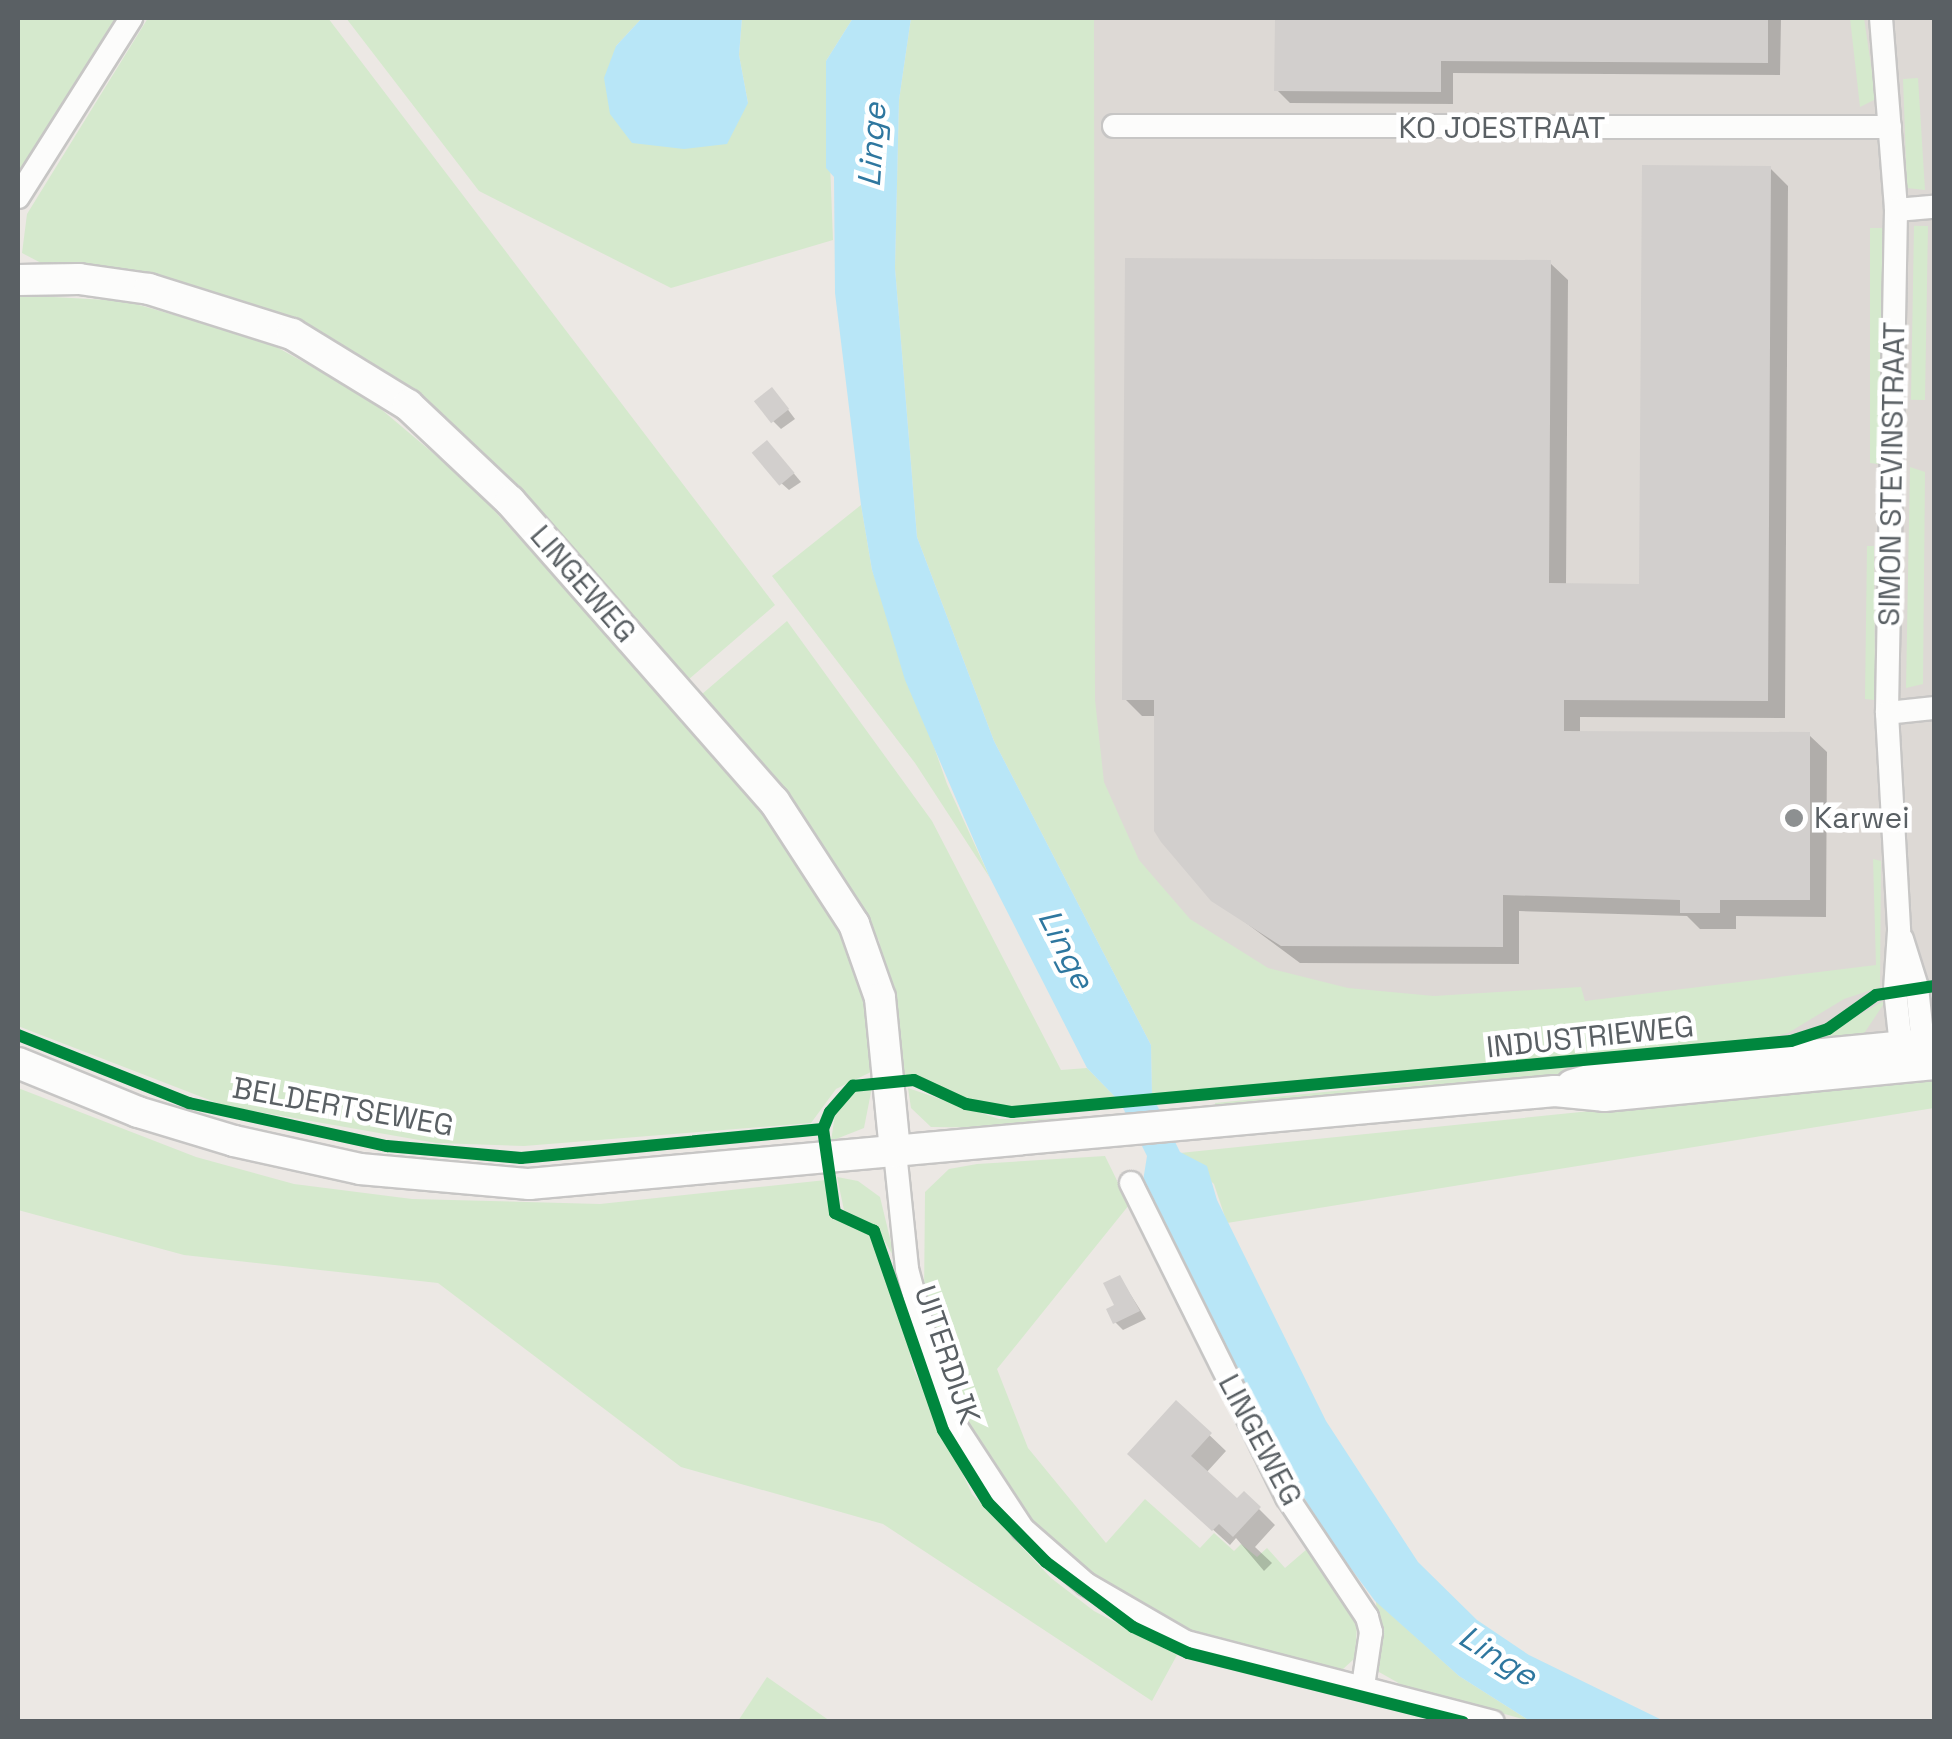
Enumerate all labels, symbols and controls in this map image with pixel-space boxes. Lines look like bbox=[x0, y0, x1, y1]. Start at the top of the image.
water label: Linge bbox=[850, 102, 894, 188]
street label: KO JOESTRAAT bbox=[1399, 110, 1605, 146]
street label: SIMON STEVINSTRAAT bbox=[1871, 321, 1913, 627]
street label: LINGEWEG bbox=[522, 518, 644, 650]
place label: Karwei bbox=[1814, 800, 1910, 836]
marker: Karwei bbox=[1783, 807, 1805, 829]
water label: Linge bbox=[1030, 903, 1102, 995]
street label: INDUSTRIEWEG bbox=[1485, 1008, 1695, 1066]
street label: BELDERTSEWEG bbox=[230, 1070, 456, 1144]
street label: UITERDIJK bbox=[907, 1281, 987, 1429]
street label: LINGEWEG bbox=[1210, 1368, 1310, 1512]
water label: Linge bbox=[1452, 1617, 1544, 1695]

